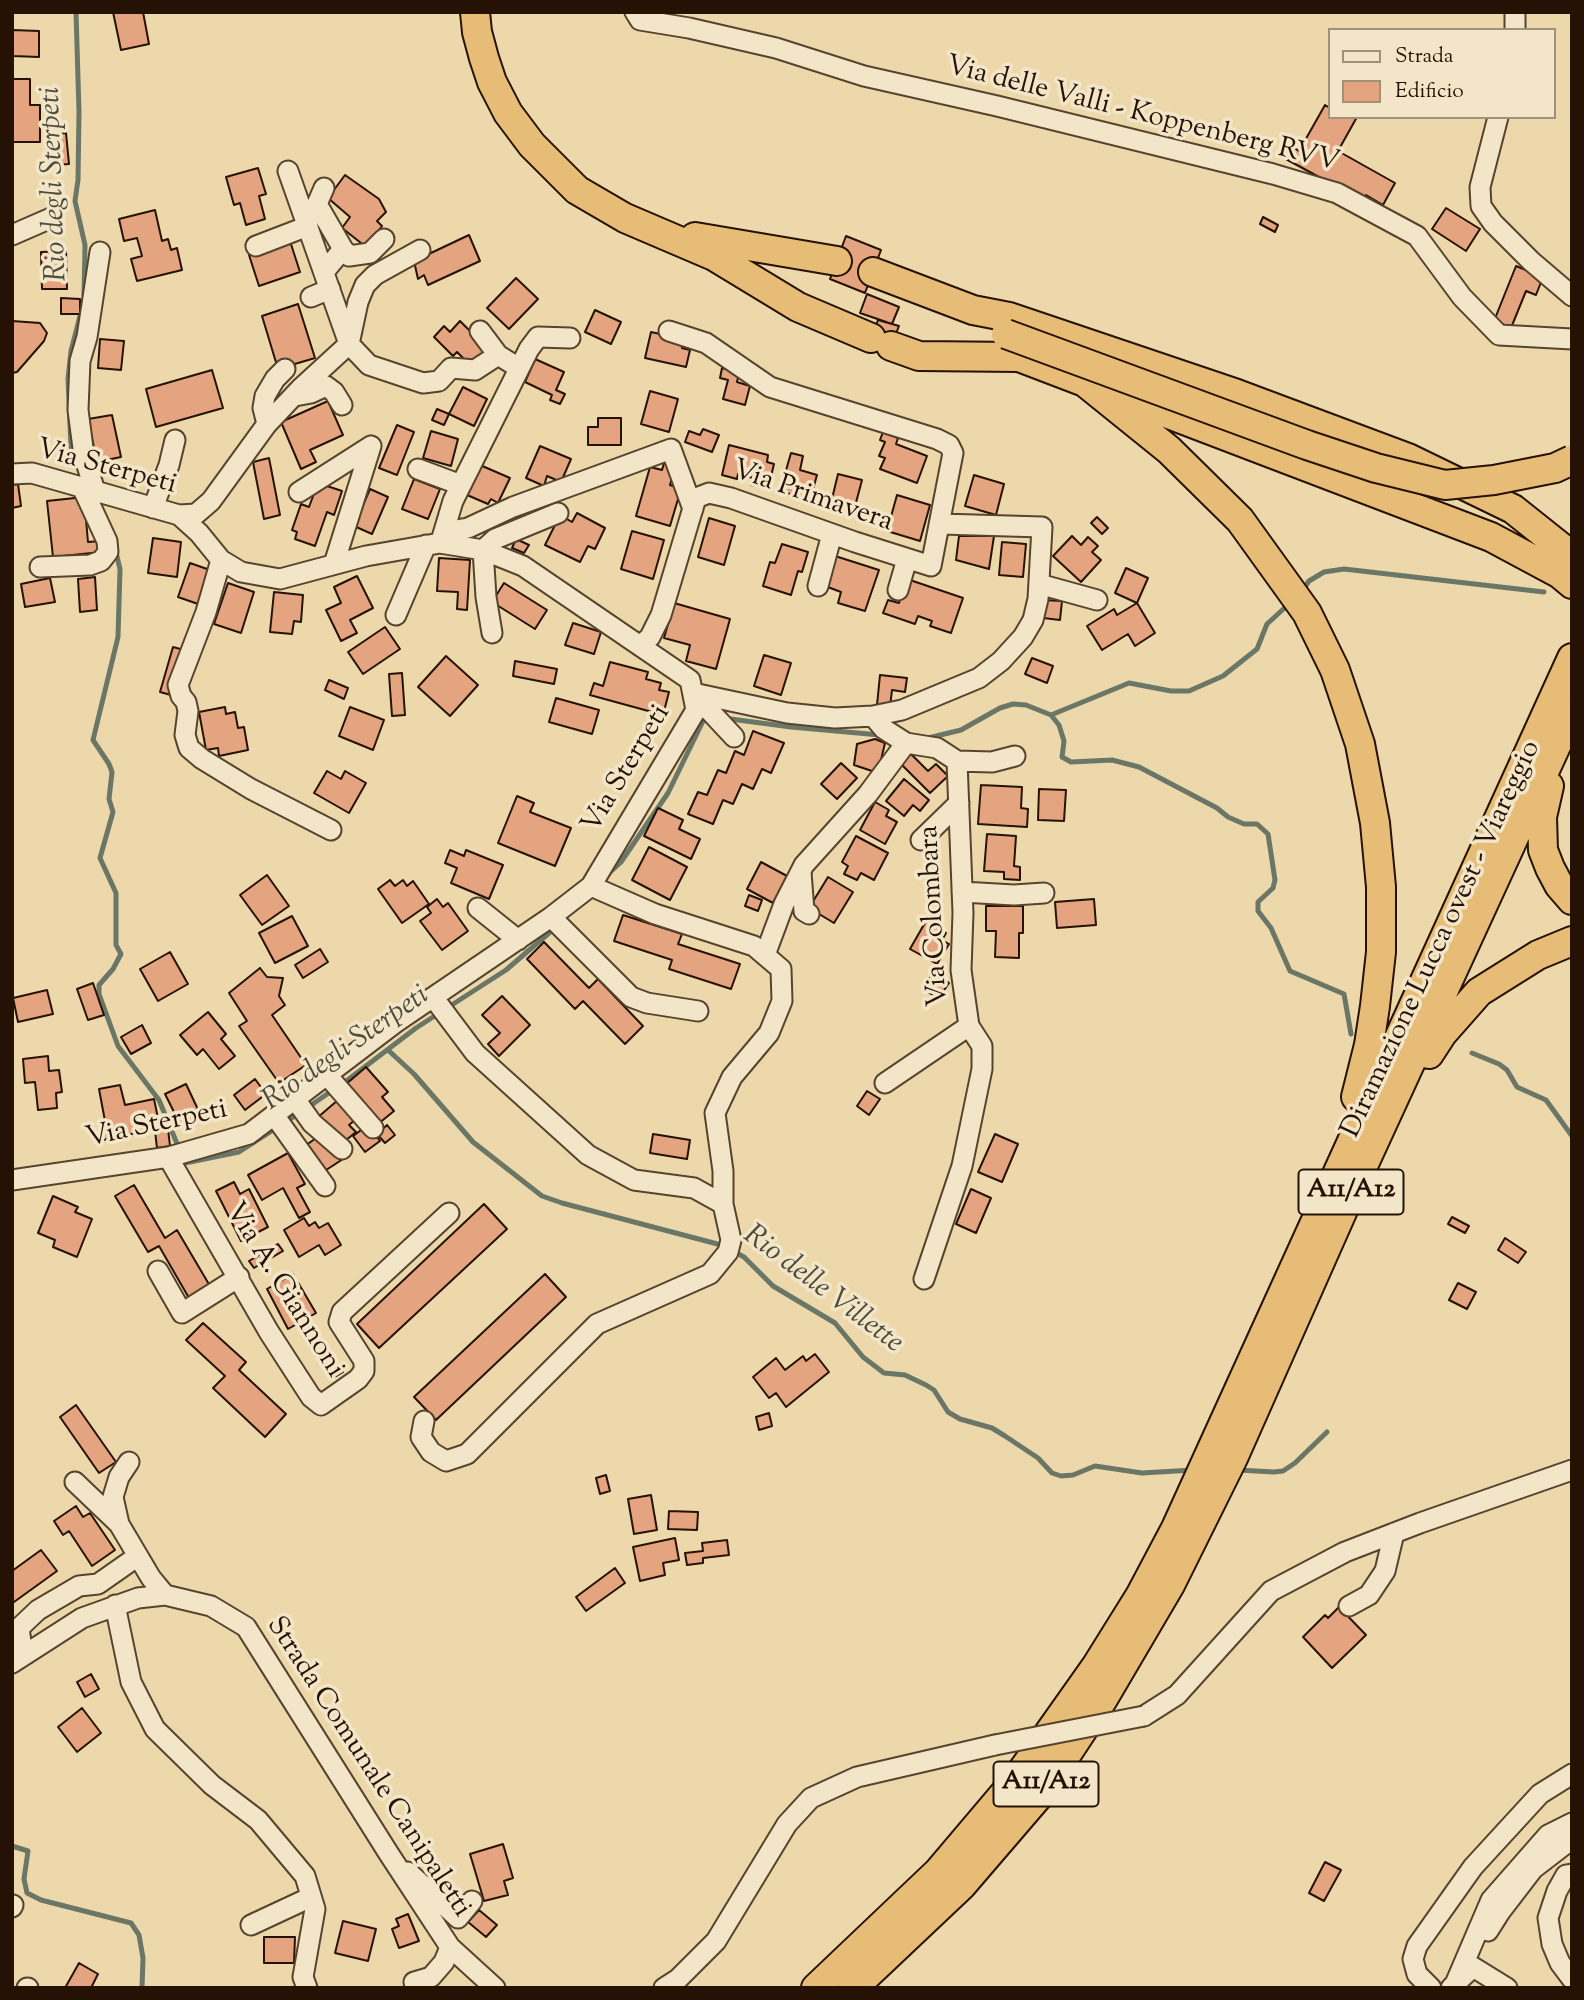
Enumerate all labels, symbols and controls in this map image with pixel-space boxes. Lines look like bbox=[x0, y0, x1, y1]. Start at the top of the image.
legend bbox=[1328, 28, 1556, 119]
text: Strada bbox=[1395, 42, 1454, 72]
street label: Via delle Valli - Koppenberg RVV bbox=[942, 51, 1342, 181]
text: Edificio bbox=[1395, 77, 1464, 107]
water label: Rio degli Sterpeti bbox=[35, 86, 77, 282]
street label: Via Sterpeti bbox=[32, 434, 180, 504]
street label: Via Primavera bbox=[727, 455, 897, 541]
street label: Via Sterpeti bbox=[577, 700, 679, 840]
street label: Diramazione Lucca ovest - Viareggio bbox=[1336, 736, 1550, 1144]
street label: Via Colombara bbox=[914, 824, 958, 1008]
water label: Rio degli Sterpeti bbox=[257, 979, 437, 1121]
street label: Via Sterpeti bbox=[83, 1095, 231, 1157]
road number: A11/A12 bbox=[1298, 1170, 1404, 1214]
street label: Via A. Giannoni bbox=[216, 1197, 350, 1385]
water label: Rio delle Villette bbox=[735, 1219, 909, 1363]
street label: Strada Comunale Canipaletti bbox=[257, 1611, 477, 1925]
road number: A11/A12 bbox=[993, 1762, 1098, 1806]

